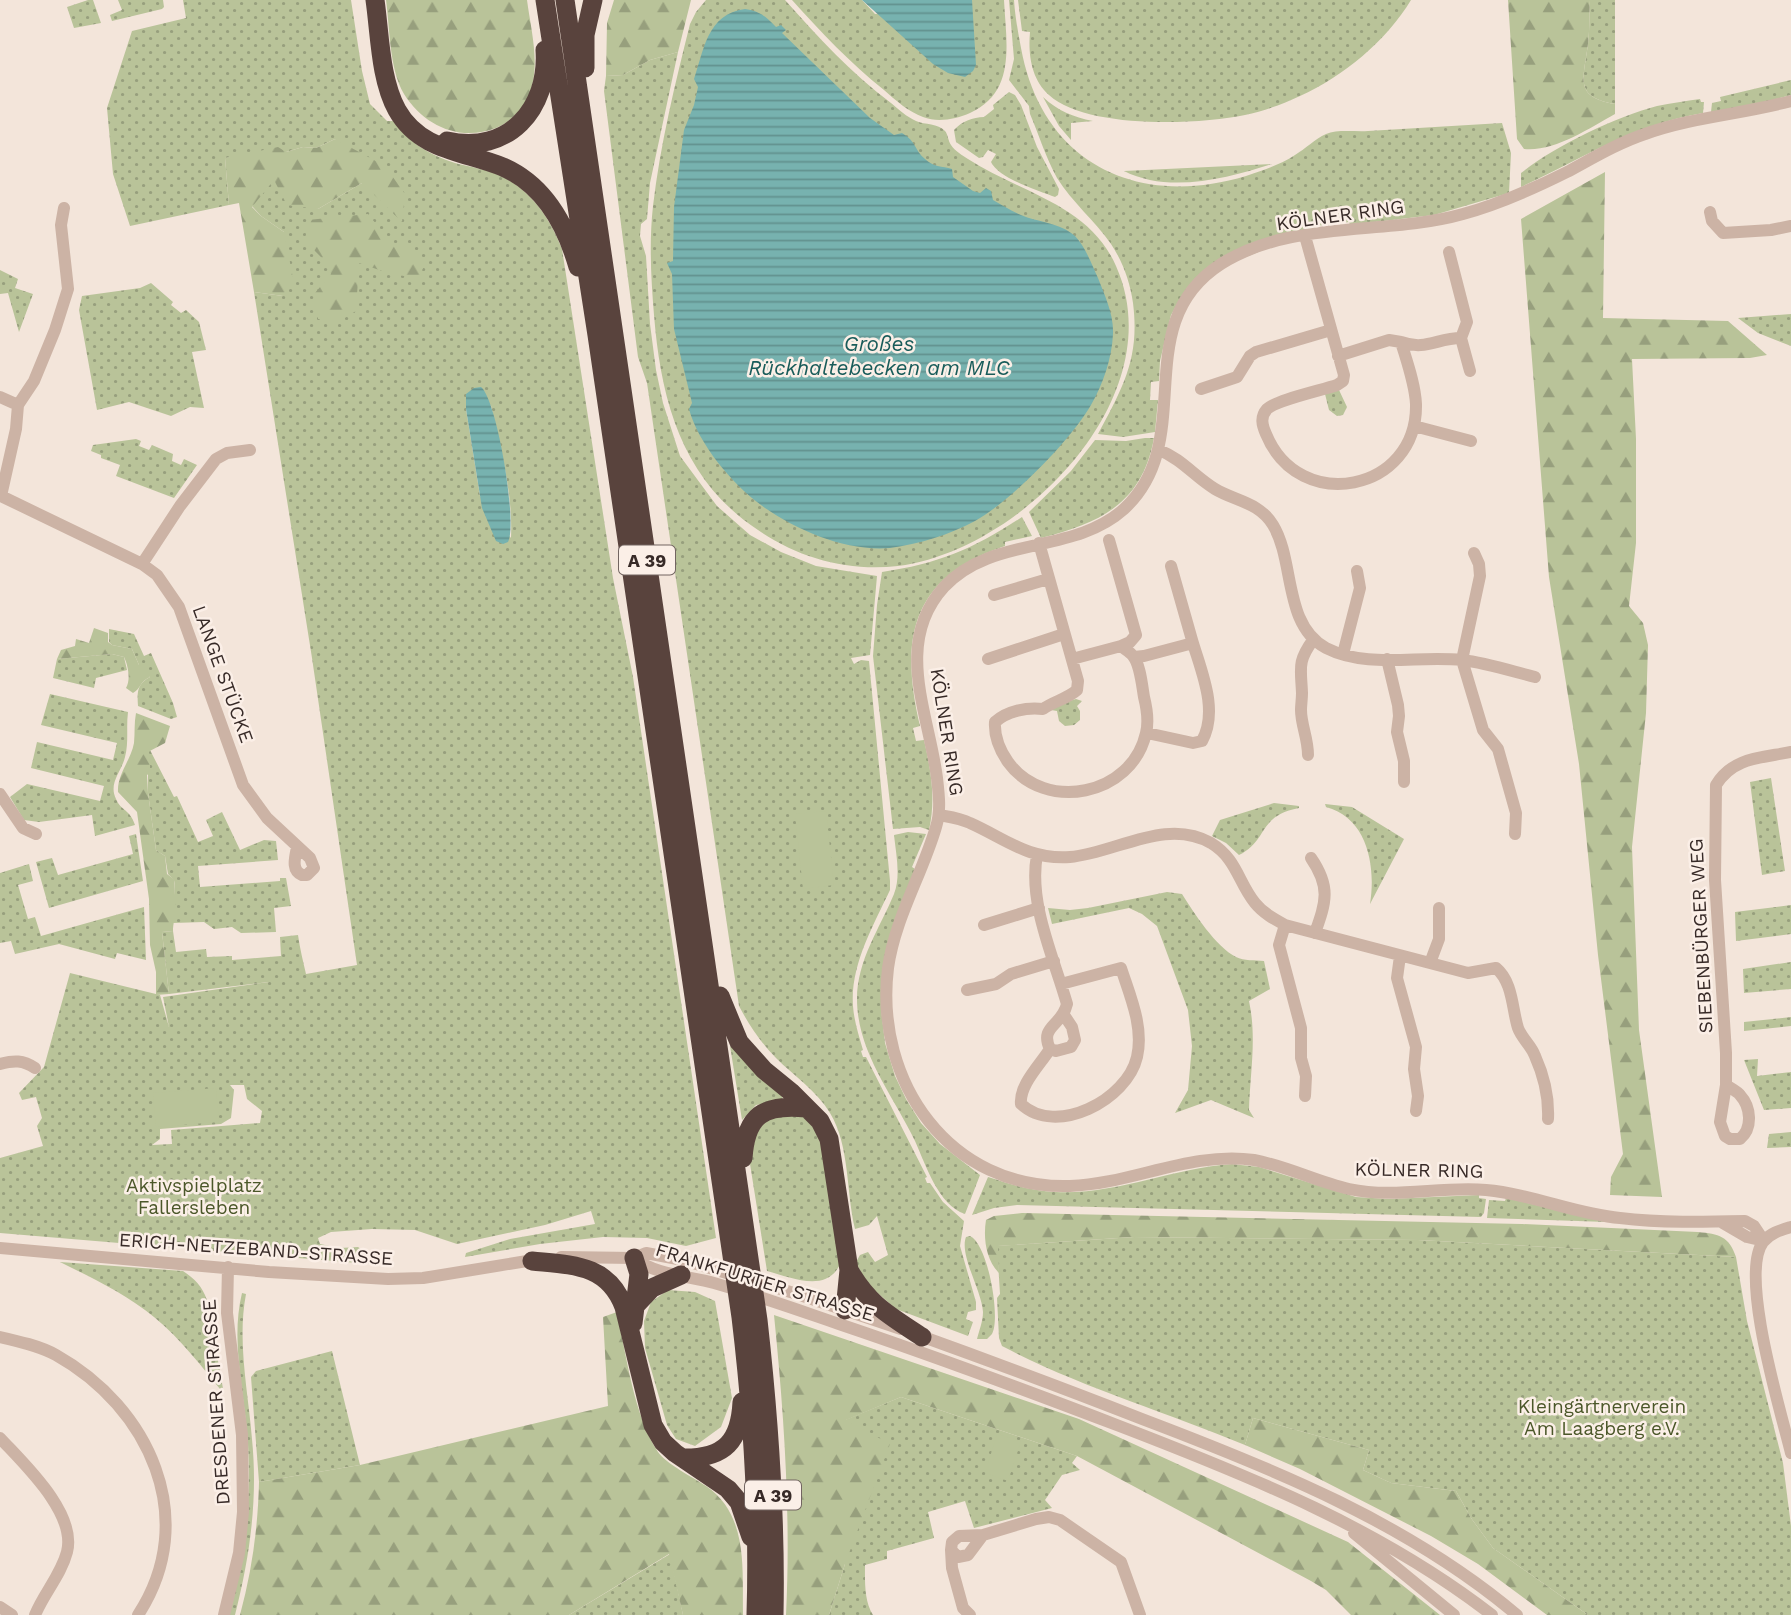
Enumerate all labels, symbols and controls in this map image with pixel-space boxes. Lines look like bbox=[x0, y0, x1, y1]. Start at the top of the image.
street label: KÖLNER RING bbox=[1275, 195, 1405, 235]
water label: Großes Rückhaltebecken am MLC bbox=[748, 331, 1011, 380]
road number: A 39 bbox=[619, 546, 675, 574]
street label: LANGE STÜCKE bbox=[188, 602, 258, 746]
street label: KÖLNER RING bbox=[926, 667, 968, 797]
street label: SIEBENBÜRGER WEG bbox=[1684, 838, 1718, 1034]
street label: KÖLNER RING bbox=[1354, 1157, 1484, 1183]
park label: Aktivspielplatz Fallersleben bbox=[126, 1174, 262, 1219]
street label: ERICH-NETZEBAND-STRASSE bbox=[118, 1228, 394, 1270]
street label: FRANKFURTER STRASSE bbox=[653, 1238, 877, 1326]
street label: DRESDENER STRASSE bbox=[197, 1298, 235, 1506]
park label: Kleingärtnerverein Am Laagberg e.V. bbox=[1518, 1395, 1686, 1440]
road number: A 39 bbox=[745, 1480, 801, 1510]

